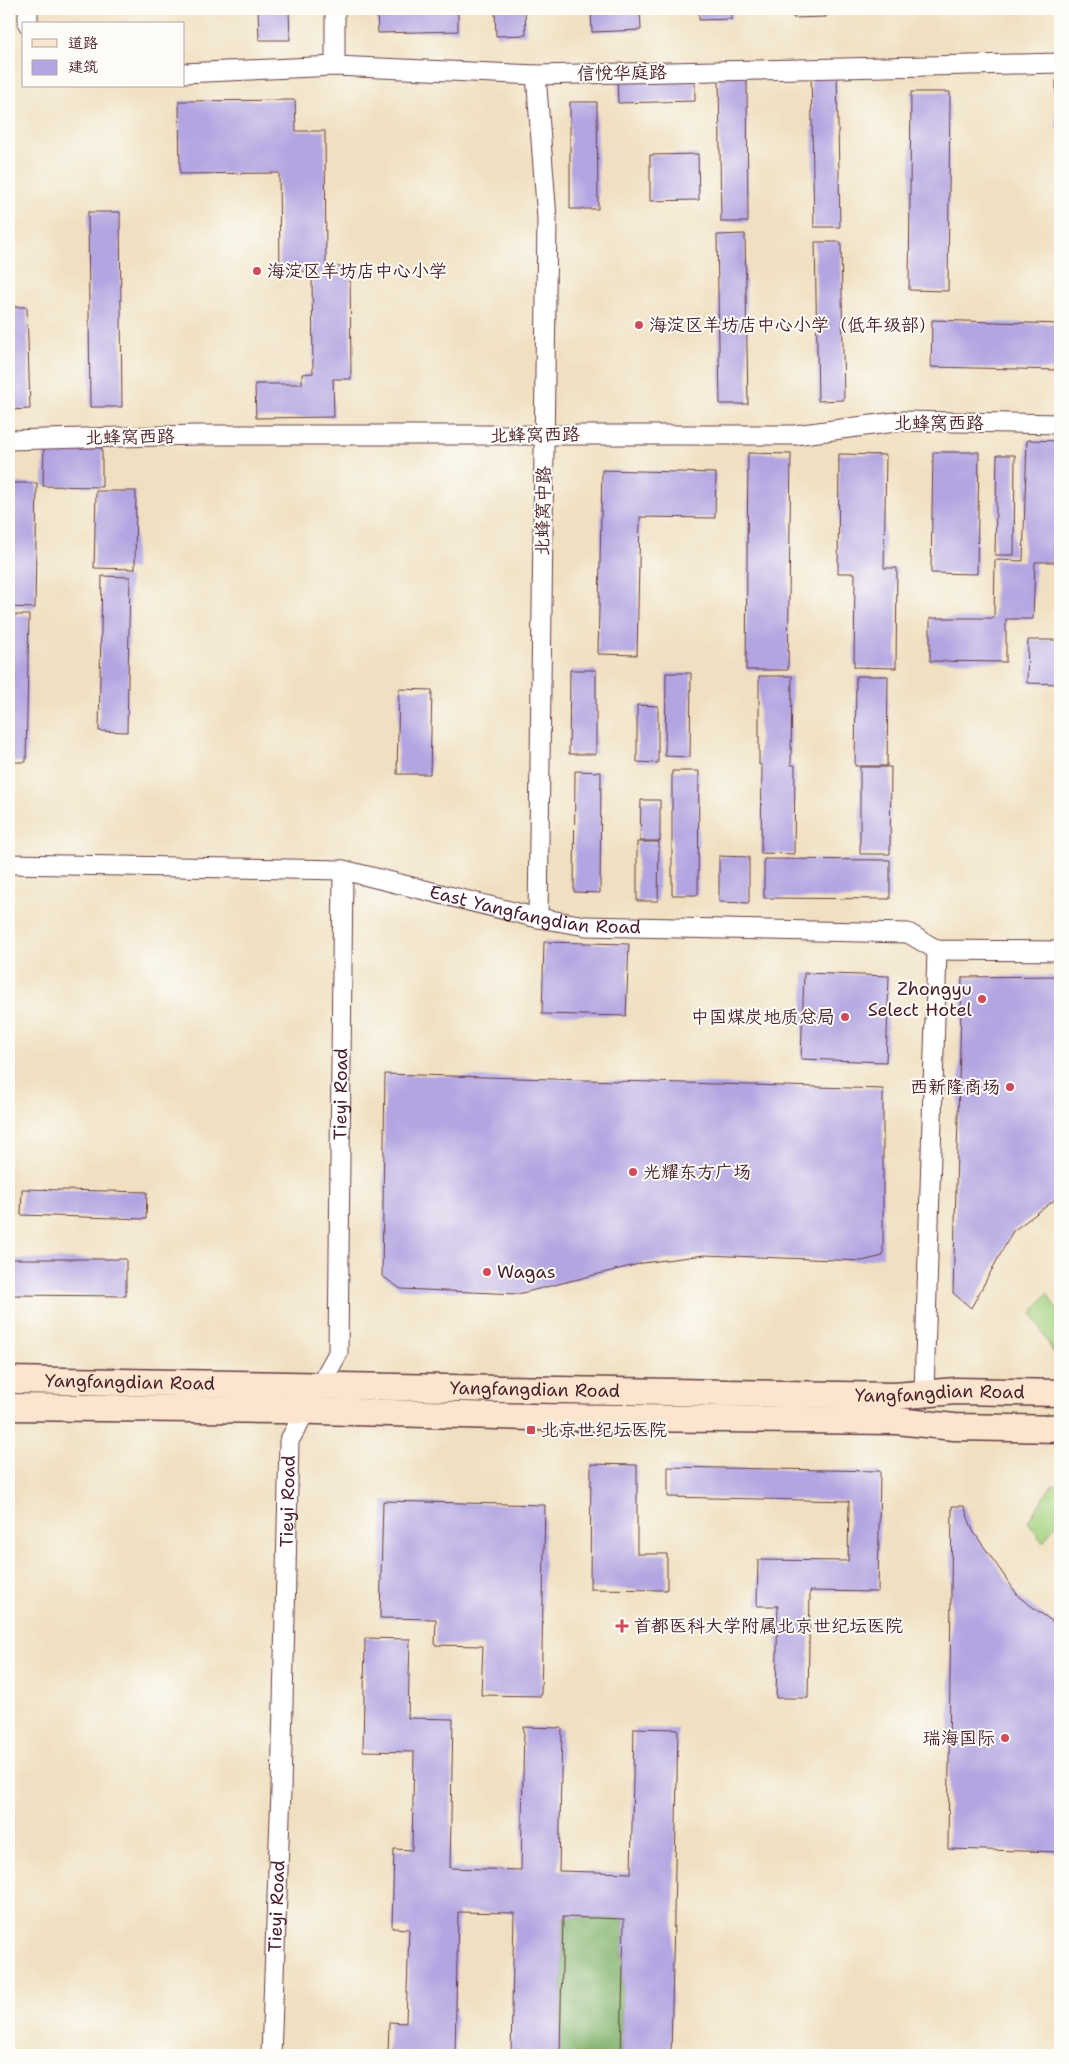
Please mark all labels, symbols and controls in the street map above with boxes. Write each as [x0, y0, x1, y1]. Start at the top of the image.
legend [22, 22, 185, 88]
text: 道路 [68, 33, 98, 53]
text: 建筑 [68, 57, 98, 77]
street label: 信悦华庭路 [577, 60, 667, 86]
place label: 海淀区羊坊店中心小学 [267, 259, 447, 283]
marker: 海淀区羊坊店中心小学 [251, 265, 263, 277]
place label: 海淀区羊坊店中心小学（低年级部） [649, 313, 937, 337]
marker: 海淀区羊坊店中心小学（低年级部） [633, 319, 645, 331]
street label: 北蜂窝西路 [894, 411, 984, 435]
street label: 北蜂窝西路 [490, 422, 580, 448]
street label: 北蜂窝西路 [85, 424, 175, 450]
street label: 北蜂窝中路 [530, 466, 556, 556]
street label: East Yangfangdian Road [427, 880, 641, 939]
place label: Zhongyu Select Hotel [868, 977, 973, 1022]
marker: Zhongyu Select Hotel [976, 993, 988, 1005]
place label: 中国煤炭地质总局 [691, 1005, 835, 1029]
marker: 中国煤炭地质总局 [839, 1011, 851, 1023]
street label: Tieyi Road [328, 1048, 353, 1140]
place label: 西新隆商场 [910, 1075, 1000, 1099]
marker: 西新隆商场 [1004, 1081, 1016, 1093]
place label: 光耀东方广场 [643, 1160, 751, 1184]
marker: 光耀东方广场 [627, 1166, 639, 1178]
place label: Wagas [497, 1260, 556, 1284]
marker: Wagas [481, 1266, 493, 1278]
street label: Yangfangdian Road [45, 1369, 215, 1396]
street label: Yangfangdian Road [450, 1376, 620, 1403]
street label: Yangfangdian Road [855, 1379, 1025, 1408]
place label: 北京世纪坛医院 [541, 1418, 667, 1442]
marker: 北京世纪坛医院 [525, 1424, 537, 1436]
street label: Tieyi Road [275, 1455, 301, 1548]
place label: 首都医科大学附属北京世纪坛医院 [633, 1614, 903, 1638]
marker: 首都医科大学附属北京世纪坛医院 [615, 1619, 629, 1633]
place label: 瑞海国际 [923, 1726, 995, 1750]
marker: 瑞海国际 [999, 1732, 1011, 1744]
street label: Tieyi Road [263, 1860, 290, 1953]

